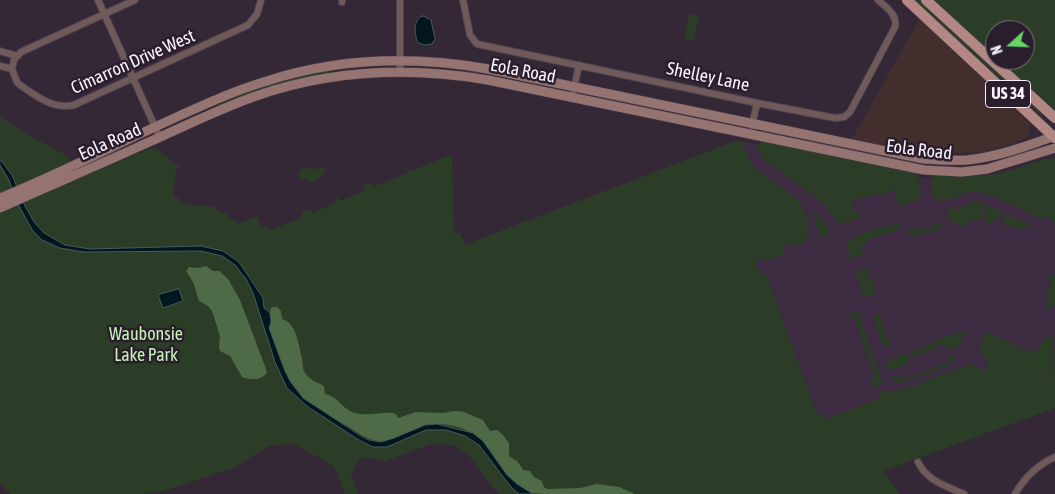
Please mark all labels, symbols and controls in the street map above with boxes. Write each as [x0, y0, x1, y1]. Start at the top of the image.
north arrow [985, 20, 1035, 70]
street label: Cimarron Drive West [68, 25, 198, 99]
text: N [988, 43, 1006, 56]
street label: Eola Road [488, 54, 558, 88]
street label: Shelley Lane [665, 58, 751, 96]
road number: US 34 [986, 80, 1030, 108]
street label: Eola Road [75, 119, 145, 165]
street label: Eola Road [885, 135, 953, 165]
park label: Waubonsie Lake Park [109, 323, 183, 366]

